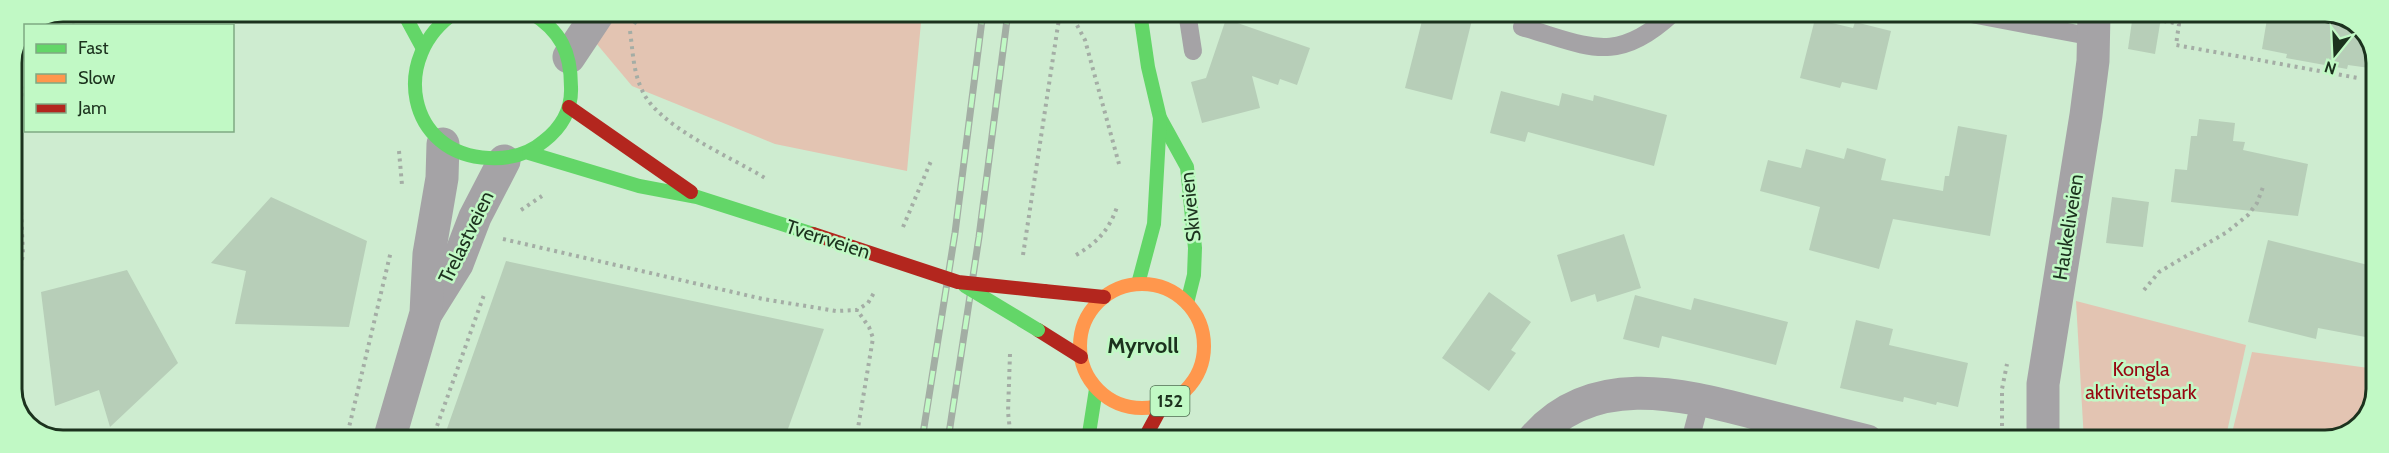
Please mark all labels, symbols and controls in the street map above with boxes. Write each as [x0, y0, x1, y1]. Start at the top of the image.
legend [24, 24, 234, 132]
north arrow [2305, 24, 2365, 84]
text: Fast [78, 37, 109, 59]
text: N [2322, 57, 2339, 79]
text: Slow [78, 67, 115, 89]
text: Jam [77, 97, 107, 119]
street label: Skiveien [1174, 171, 1206, 243]
street label: Haukeliveien [2048, 172, 2088, 282]
street label: Trelastveien [433, 187, 499, 287]
street label: Tverrveien [783, 214, 873, 264]
district label: Myrvoll [1107, 332, 1179, 359]
park label: Kongla aktivitetspark [2085, 357, 2197, 404]
road number: 152 [1150, 386, 1190, 416]

